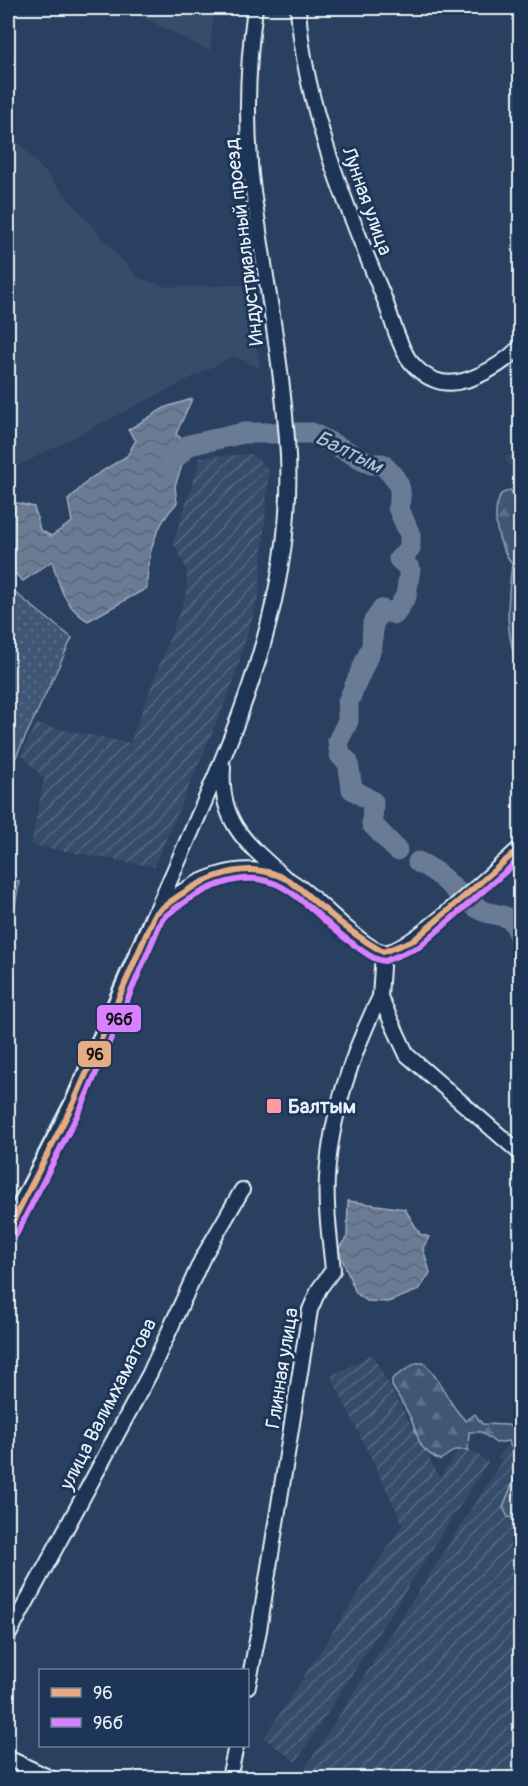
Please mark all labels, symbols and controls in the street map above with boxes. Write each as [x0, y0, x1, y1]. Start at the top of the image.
street label: Индустриальный проезд [219, 137, 269, 347]
street label: Лунная улица [336, 143, 398, 259]
water label: Балтым [311, 424, 389, 481]
line badge: 96б [96, 1004, 142, 1033]
text: 96б [106, 1010, 133, 1030]
line badge: 96 [77, 1040, 112, 1068]
text: 96 [86, 1045, 104, 1065]
place label: Балтым [288, 1094, 356, 1119]
marker: Балтым [265, 1097, 283, 1115]
street label: Глинная улица [260, 1306, 304, 1430]
street label: улица Валимхаматова [53, 1314, 162, 1495]
legend [39, 1669, 249, 1747]
text: 96 [93, 1682, 113, 1705]
text: 96б [93, 1712, 123, 1735]

